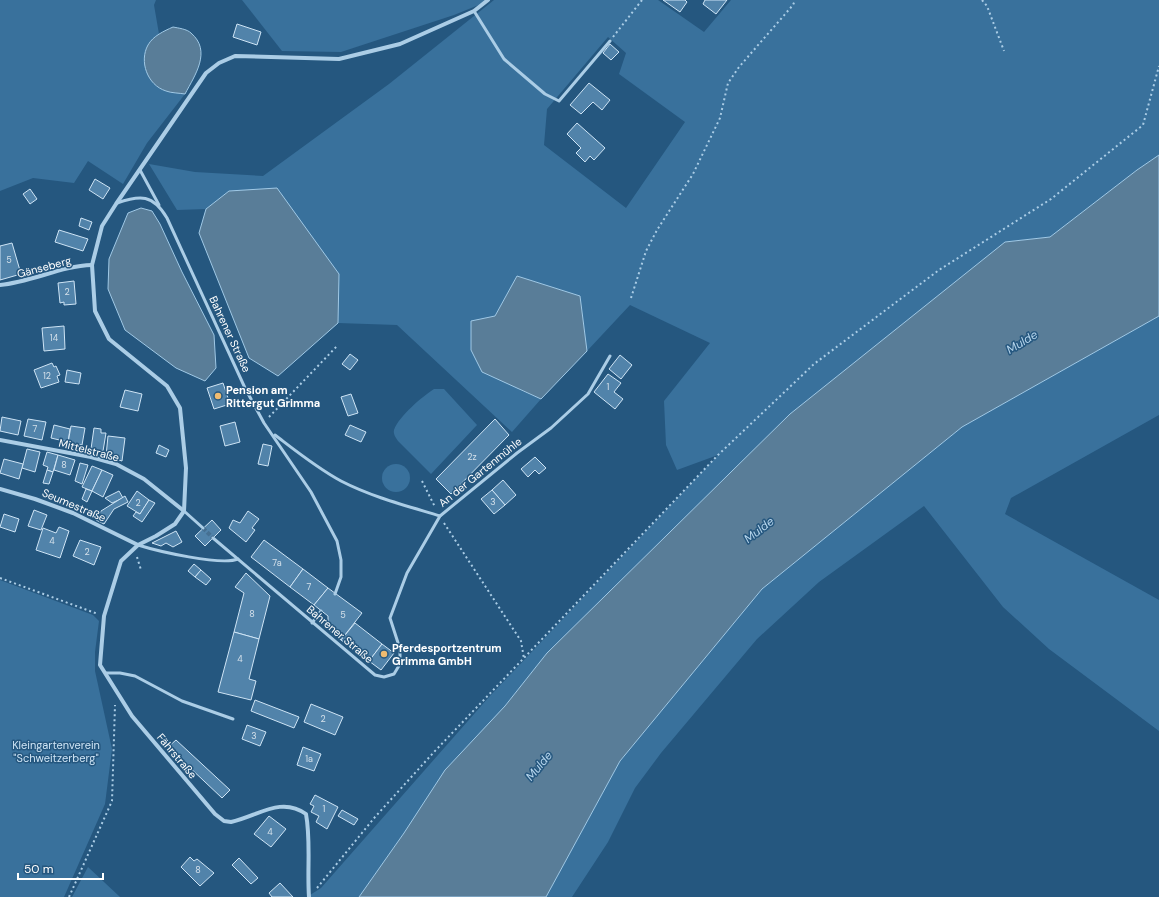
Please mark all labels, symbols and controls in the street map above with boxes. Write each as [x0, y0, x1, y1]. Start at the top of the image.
street label: Gänseberg [15, 253, 73, 281]
house number: 5 [6, 254, 12, 266]
house number: 2 [64, 286, 70, 298]
street label: Bahrener Straße [206, 294, 254, 374]
water label: Mulde [1003, 326, 1041, 358]
house number: 14 [50, 332, 59, 344]
house number: 12 [43, 370, 51, 382]
house number: 1 [607, 381, 610, 393]
place label: Pension am Rittergut Grimma [226, 383, 320, 410]
marker: Pension am Rittergut Grimma [213, 391, 223, 401]
house number: 7 [33, 423, 38, 435]
street label: An der Gartenmühle [436, 434, 524, 510]
street label: Mittelstraße [57, 436, 121, 464]
house number: 2z [467, 451, 477, 463]
house number: 8 [61, 459, 67, 471]
street label: Seumestraße [40, 485, 108, 525]
house number: 3 [490, 496, 496, 508]
house number: 2 [135, 497, 141, 509]
water label: Mulde [741, 513, 777, 547]
house number: 4 [49, 535, 55, 547]
house number: 2 [84, 546, 90, 558]
house number: 7a [272, 557, 282, 569]
house number: 7 [307, 581, 312, 593]
street label: Bahrener Straße [304, 602, 376, 666]
house number: 8 [249, 608, 255, 620]
house number: 5 [340, 609, 346, 621]
place label: Pferdesportzentrum Grimma GmbH [392, 641, 502, 668]
marker: Pferdesportzentrum Grimma GmbH [379, 649, 389, 659]
house number: 4 [237, 653, 243, 665]
house number: 2 [320, 713, 326, 725]
street label: Fährstraße [154, 730, 200, 782]
house number: 3 [251, 730, 257, 742]
park label: Kleingartenverein "Schweitzerberg" [12, 738, 100, 765]
water label: Mulde [522, 748, 556, 784]
house number: 1a [305, 753, 313, 765]
house number: 1 [323, 803, 326, 815]
house number: 4 [267, 826, 273, 838]
scale bar [18, 855, 103, 881]
text: 50 m [24, 861, 53, 877]
house number: 8 [195, 864, 201, 876]

